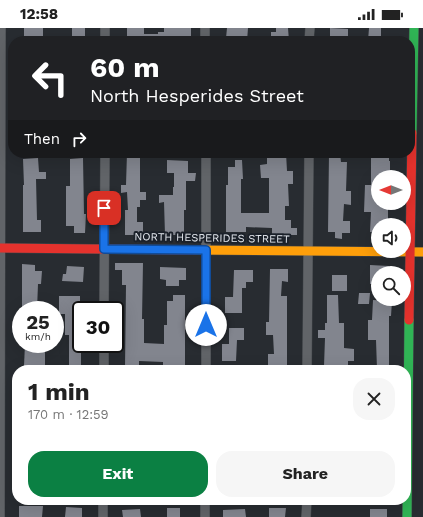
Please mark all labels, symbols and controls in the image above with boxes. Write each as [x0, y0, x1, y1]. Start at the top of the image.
text: 12:58 [20, 5, 58, 23]
text: 60 m [90, 51, 160, 84]
icon: left [24, 52, 76, 104]
text: North Hesperides Street [90, 85, 304, 106]
icon: right [68, 128, 90, 150]
text: Then [24, 130, 60, 148]
north arrow [371, 170, 411, 210]
map controls [371, 170, 411, 306]
pin [87, 191, 121, 225]
icon: arrive [93, 197, 115, 219]
button: sound [371, 218, 411, 258]
street label: NORTH HESPERIDES STREET [134, 230, 290, 246]
button: search [371, 266, 411, 306]
speed limit sign: 30 [72, 301, 124, 353]
position arrow [185, 304, 227, 346]
text: 25 [26, 310, 50, 334]
text: km/h [25, 331, 51, 342]
text: 1 min [28, 378, 90, 406]
button: close [353, 378, 395, 420]
text: 170 m · 12:59 [28, 407, 109, 422]
button: Exit [28, 451, 208, 497]
button: Share [216, 451, 395, 497]

